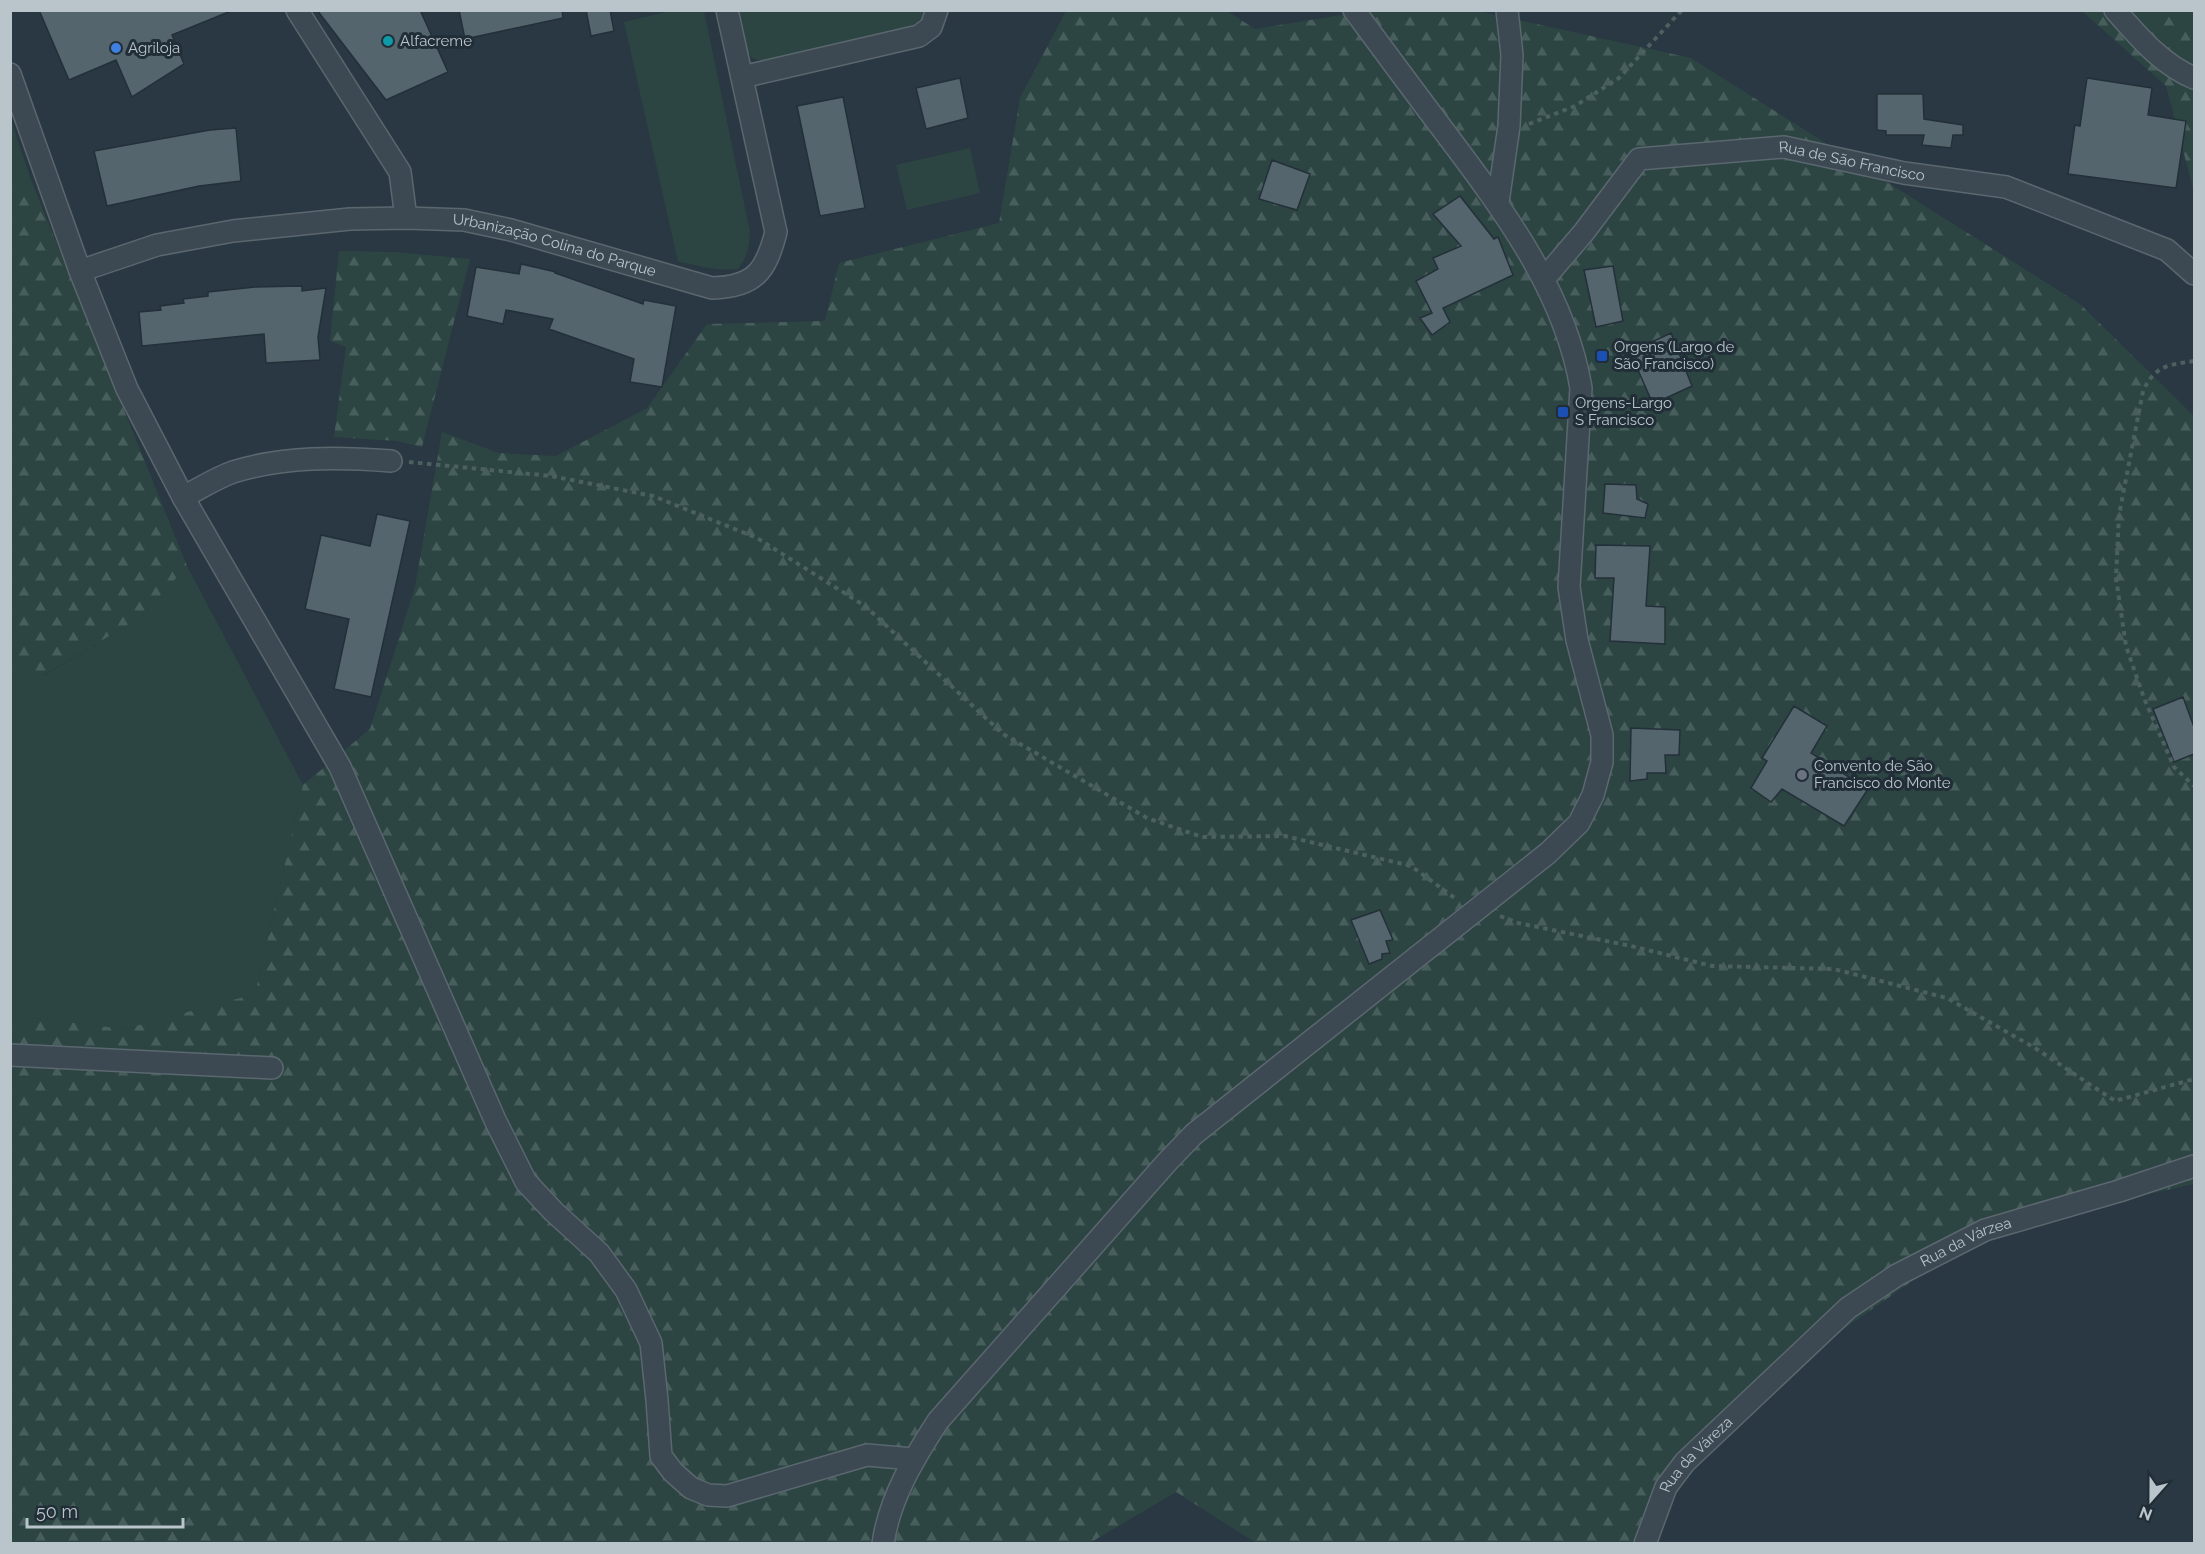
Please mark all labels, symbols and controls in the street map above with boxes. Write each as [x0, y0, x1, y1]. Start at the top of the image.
place label: Alfacreme [400, 32, 472, 50]
marker: Alfacreme [381, 34, 395, 48]
place label: Agriloja [128, 39, 180, 57]
marker: Agriloja [109, 41, 123, 55]
street label: Rua de São Francisco [1778, 138, 1926, 185]
street label: Urbanização Colina do Parque [453, 211, 658, 280]
place label: Orgens (Largo de São Francisco) [1614, 338, 1735, 373]
marker: Orgens (Largo de São Francisco) [1595, 349, 1609, 363]
place label: Orgens-Largo S Francisco [1575, 394, 1672, 429]
marker: Orgens-Largo S Francisco [1556, 405, 1570, 419]
place label: Convento de São Francisco do Monte [1814, 757, 1951, 792]
marker: Convento de São Francisco do Monte [1795, 768, 1809, 782]
street label: Rua da Várzea [1917, 1214, 2013, 1271]
street label: Rua da Váreza [1656, 1413, 1736, 1495]
north arrow [2121, 1470, 2181, 1530]
scale bar [27, 1491, 183, 1529]
text: 50 m [36, 1501, 78, 1522]
text: N [2137, 1502, 2155, 1525]

